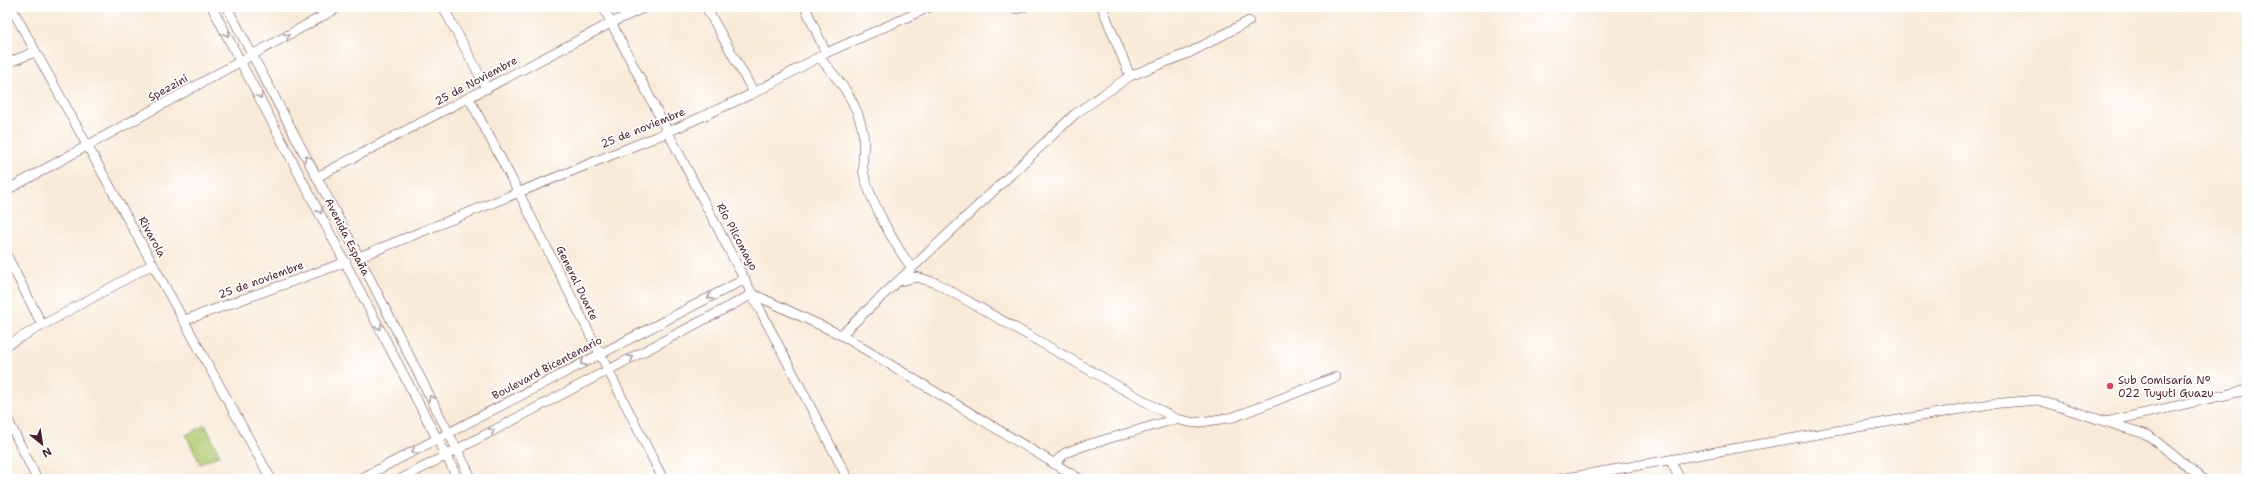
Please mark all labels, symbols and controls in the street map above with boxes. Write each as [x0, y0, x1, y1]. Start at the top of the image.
one-way arrow [223, 30, 230, 37]
one-way arrow [283, 33, 290, 41]
street label: 25 de Noviembre [432, 53, 520, 109]
street label: Spezzini [145, 71, 191, 105]
one-way arrow [255, 92, 263, 99]
street label: 25 de noviembre [599, 104, 687, 152]
one-way arrow [305, 155, 312, 162]
street label: Avenida España [321, 196, 373, 279]
street label: Río Pilcomayo [713, 201, 761, 274]
one-way arrow [315, 207, 323, 215]
street label: Rivarola [135, 214, 169, 260]
street label: General Duarte [552, 243, 602, 323]
street label: 25 de noviembre [216, 258, 306, 302]
one-way arrow [707, 292, 715, 299]
one-way arrow [375, 323, 382, 330]
street label: Boulevard Bicentenario [489, 332, 605, 403]
one-way arrow [627, 355, 635, 363]
one-way arrow [580, 358, 587, 366]
place label: Sub Comisaría N° 022 Tuyuti Guazu [2118, 373, 2214, 401]
marker: Sub Comisaría N° 022 Tuyuti Guazu [2105, 381, 2115, 391]
one-way arrow [428, 395, 436, 403]
north arrow [22, 424, 62, 464]
one-way arrow [487, 429, 495, 436]
text: N [39, 444, 54, 461]
one-way arrow [410, 446, 418, 454]

